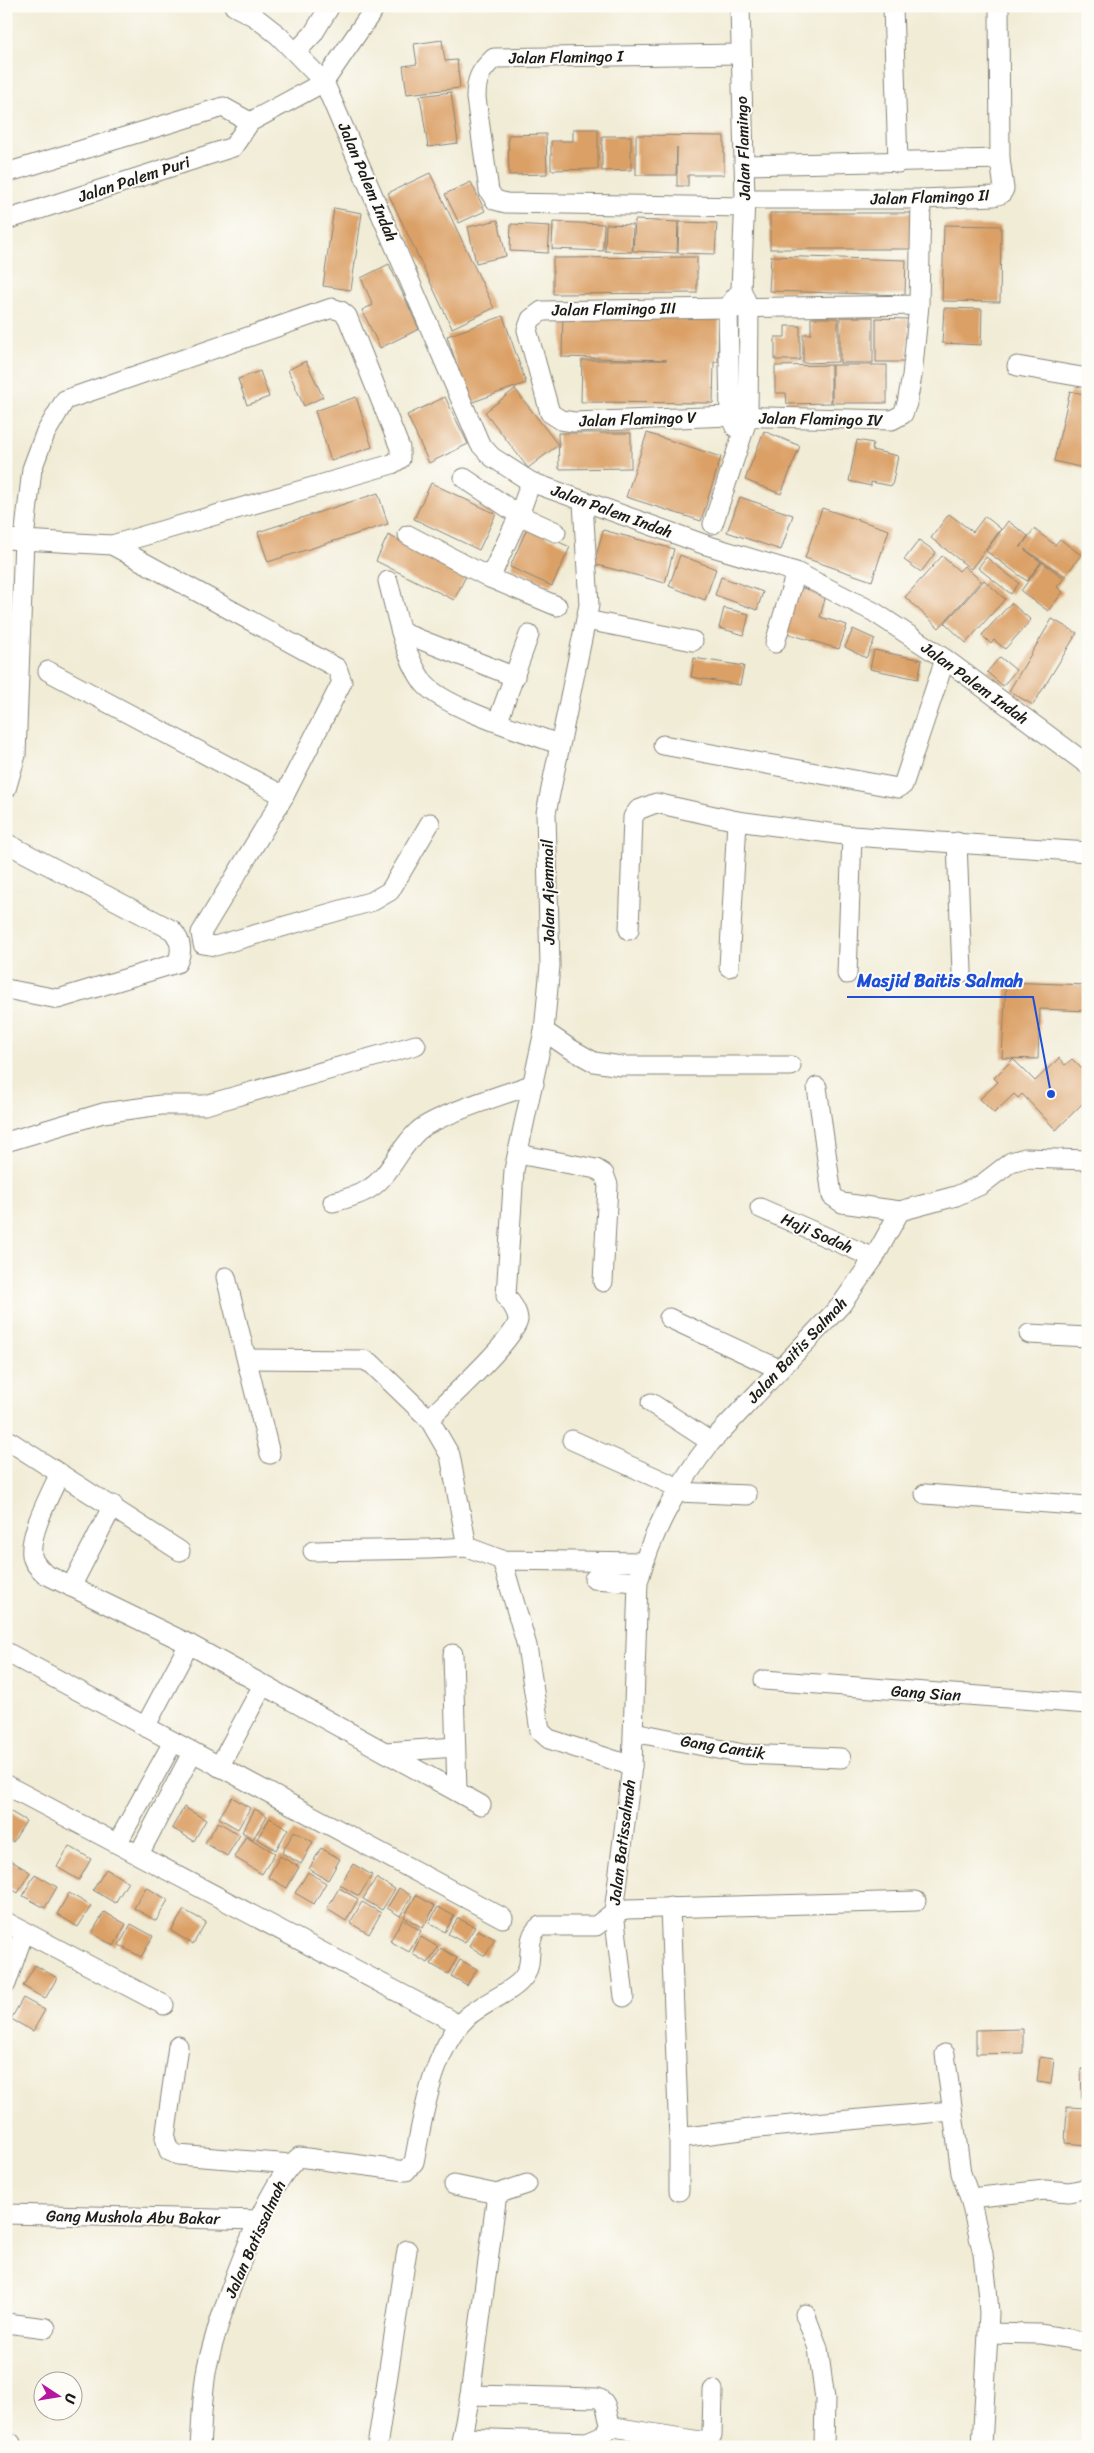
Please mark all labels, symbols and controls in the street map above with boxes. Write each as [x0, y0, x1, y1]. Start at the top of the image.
street label: Jalan Flamingo I [508, 41, 625, 73]
street label: Jalan Flamingo [727, 96, 759, 201]
street label: Jalan Palem Indah [329, 117, 406, 246]
street label: Jalan Palem Puri [73, 147, 194, 211]
street label: Jalan Flamingo II [869, 180, 990, 214]
street label: Jalan Flamingo III [551, 293, 676, 325]
street label: Jalan Flamingo V [578, 402, 698, 436]
street label: Jalan Flamingo IV [758, 403, 884, 435]
street label: Jalan Palem Indah [546, 475, 677, 546]
street label: Jalan Palem Indah [914, 633, 1035, 732]
street label: Jalan Ajemmail [533, 839, 563, 946]
callout: Masjid Baitis Salmah [847, 964, 1033, 997]
text: Masjid Baitis Salmah [856, 965, 1024, 997]
street label: Haji Sodah [776, 1204, 858, 1262]
street label: Jalan Baitis Salmah [739, 1290, 854, 1411]
street label: Gang Sian [890, 1676, 962, 1710]
street label: Gang Cantik [679, 1726, 768, 1768]
street label: Jalan Batissalmah [600, 1778, 644, 1907]
street label: Jalan Batissalmah [216, 2176, 294, 2303]
street label: Gang Mushola Abu Bakar [46, 2201, 222, 2233]
north arrow [32, 2370, 82, 2420]
text: U [57, 2391, 83, 2406]

